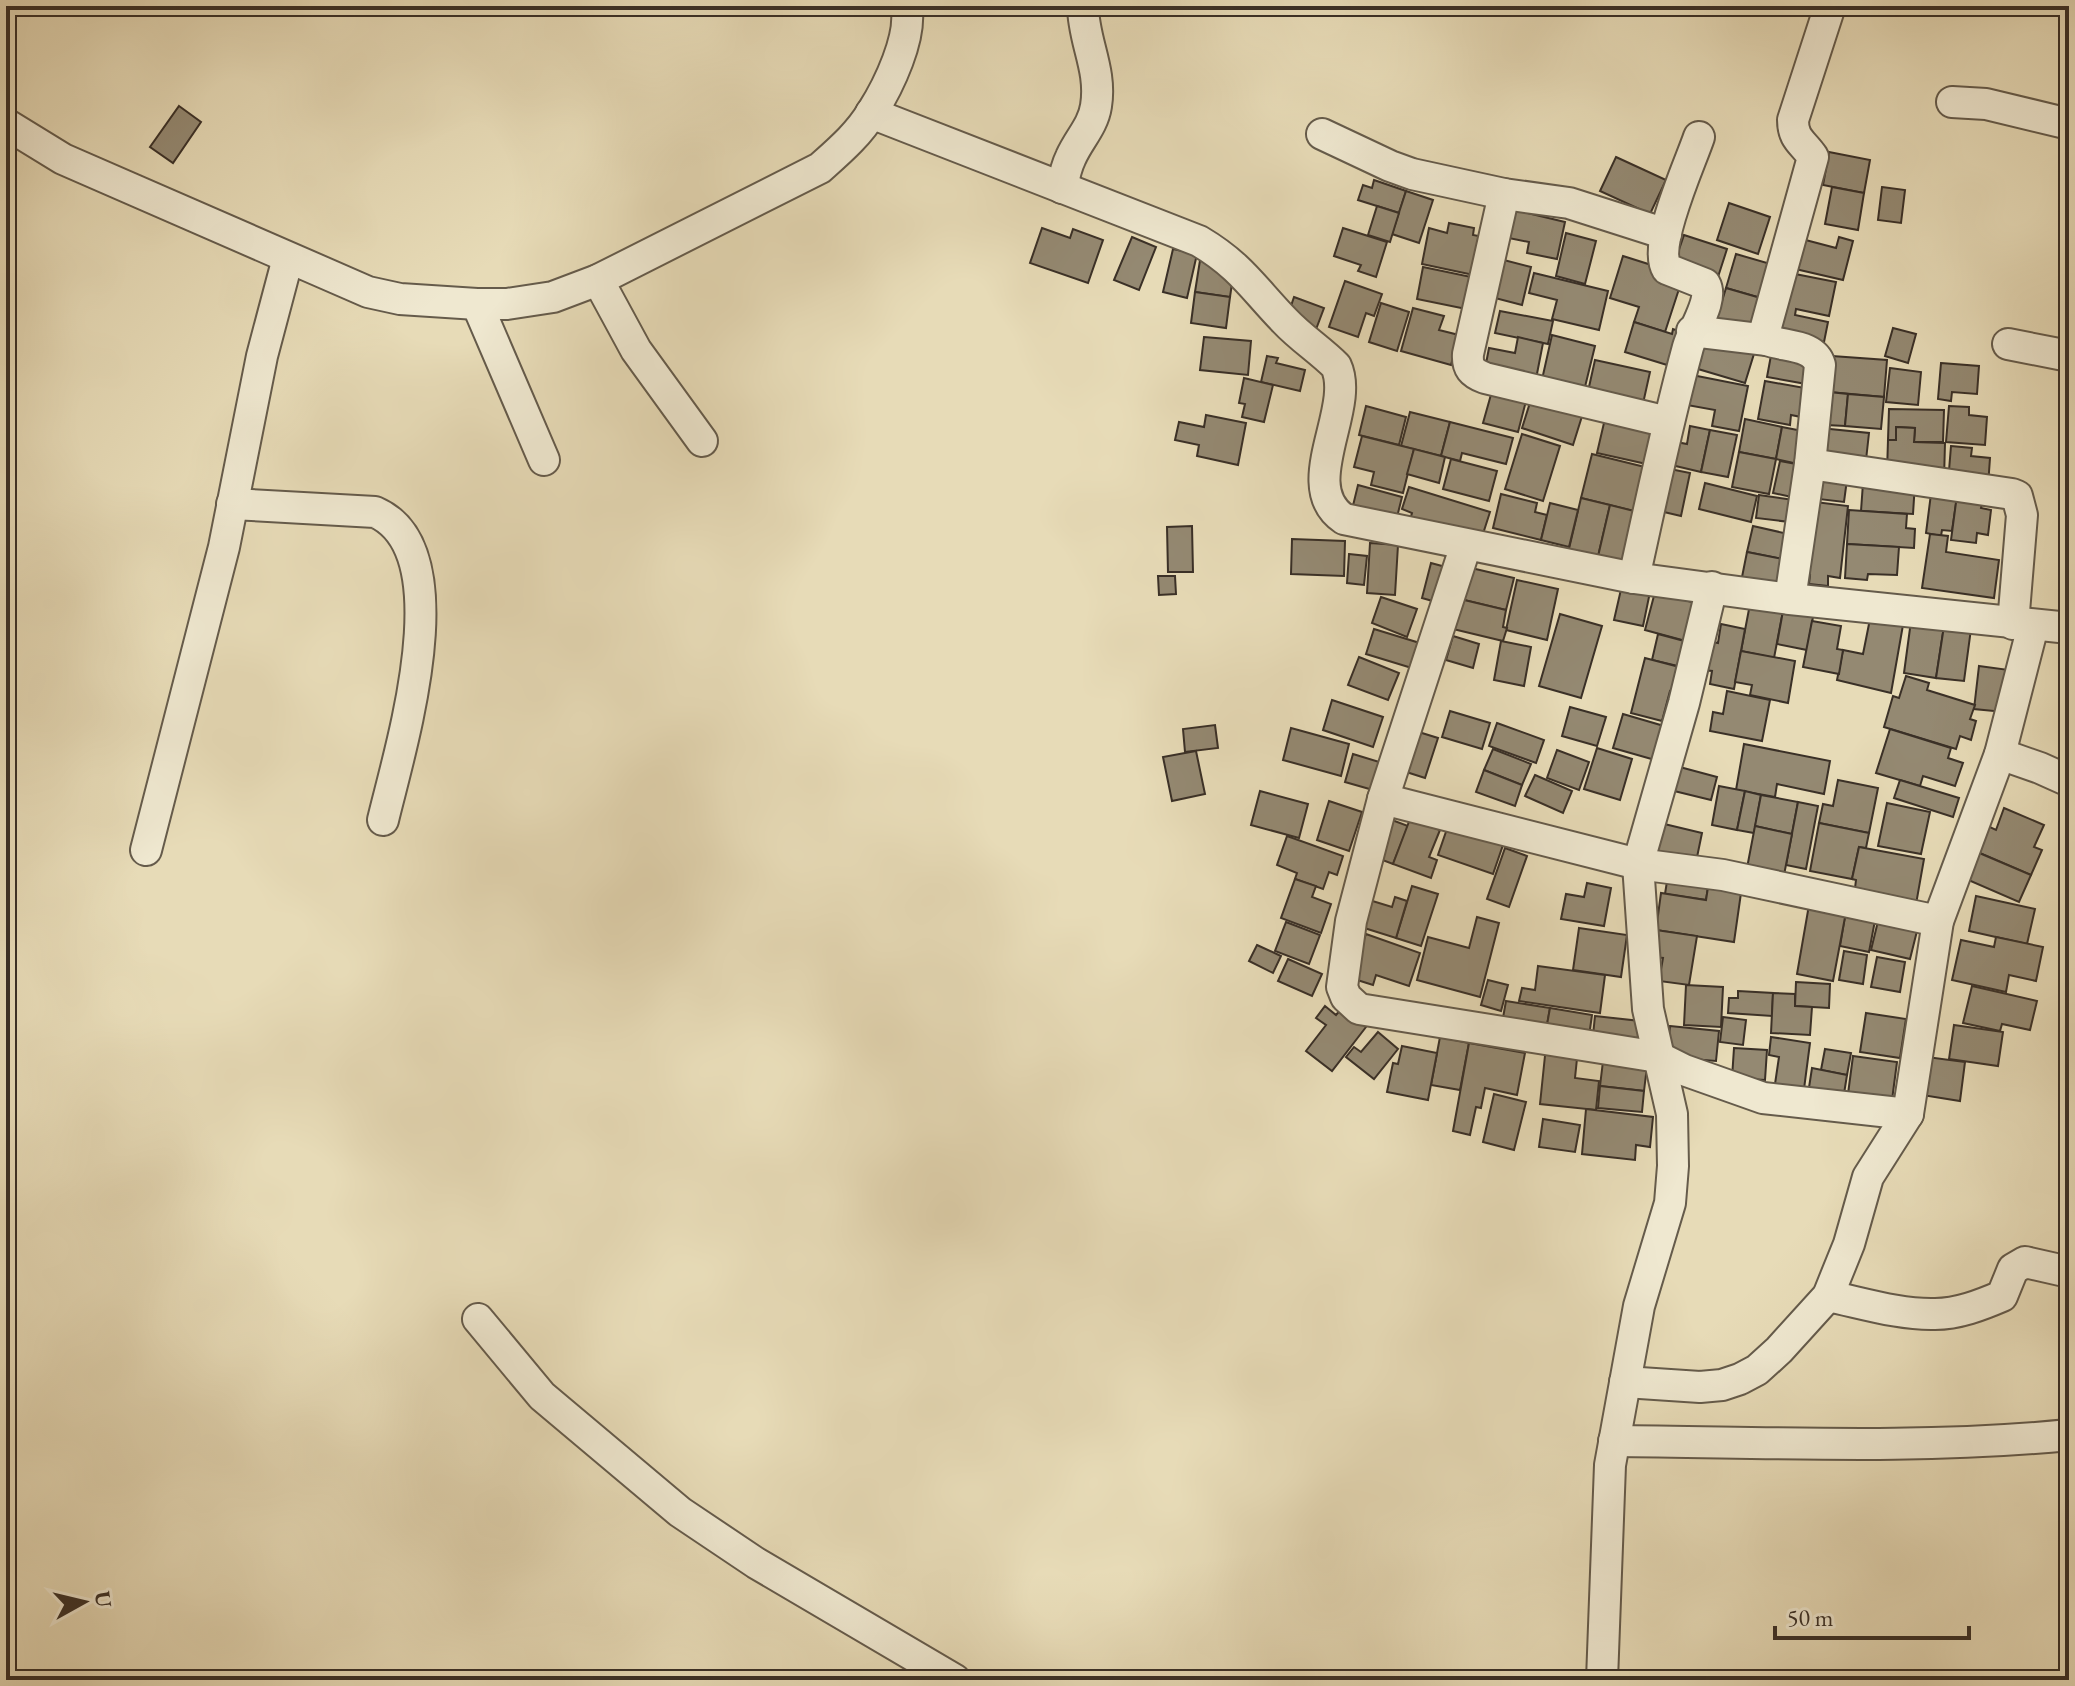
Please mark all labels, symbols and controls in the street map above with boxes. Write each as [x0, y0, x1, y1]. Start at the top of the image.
north arrow [44, 1562, 124, 1642]
text: U [88, 1589, 119, 1610]
scale bar [1775, 1590, 1969, 1640]
text: 50 m [1787, 1602, 1834, 1633]

